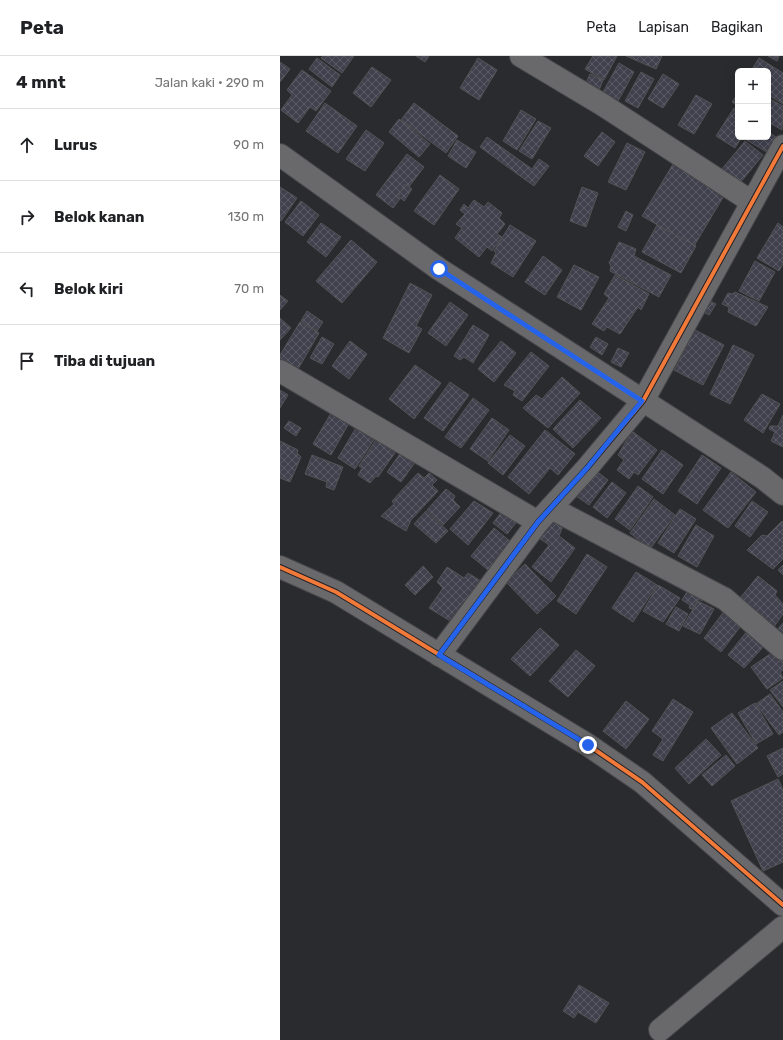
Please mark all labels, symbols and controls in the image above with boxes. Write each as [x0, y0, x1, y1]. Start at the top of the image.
text: Peta [20, 16, 64, 39]
text: Peta [586, 19, 616, 36]
text: Lapisan [638, 19, 689, 36]
text: Bagikan [711, 19, 763, 36]
map controls [735, 68, 771, 140]
button: + [735, 68, 771, 104]
text: 4 mnt [16, 72, 66, 92]
text: Jalan kaki · 290 m [155, 75, 264, 90]
button: − [735, 104, 771, 140]
icon: ahead [16, 134, 38, 156]
text: Lurus [54, 136, 97, 154]
text: 90 m [233, 137, 264, 152]
icon: right [16, 206, 38, 228]
text: Belok kanan [54, 208, 144, 226]
text: 130 m [228, 209, 264, 224]
route start [430, 260, 448, 278]
icon: left [16, 278, 38, 300]
text: Belok kiri [54, 280, 123, 298]
text: 70 m [234, 281, 264, 296]
icon: arrive [16, 350, 38, 372]
text: Tiba di tujuan [54, 352, 155, 370]
route end [579, 736, 597, 754]

